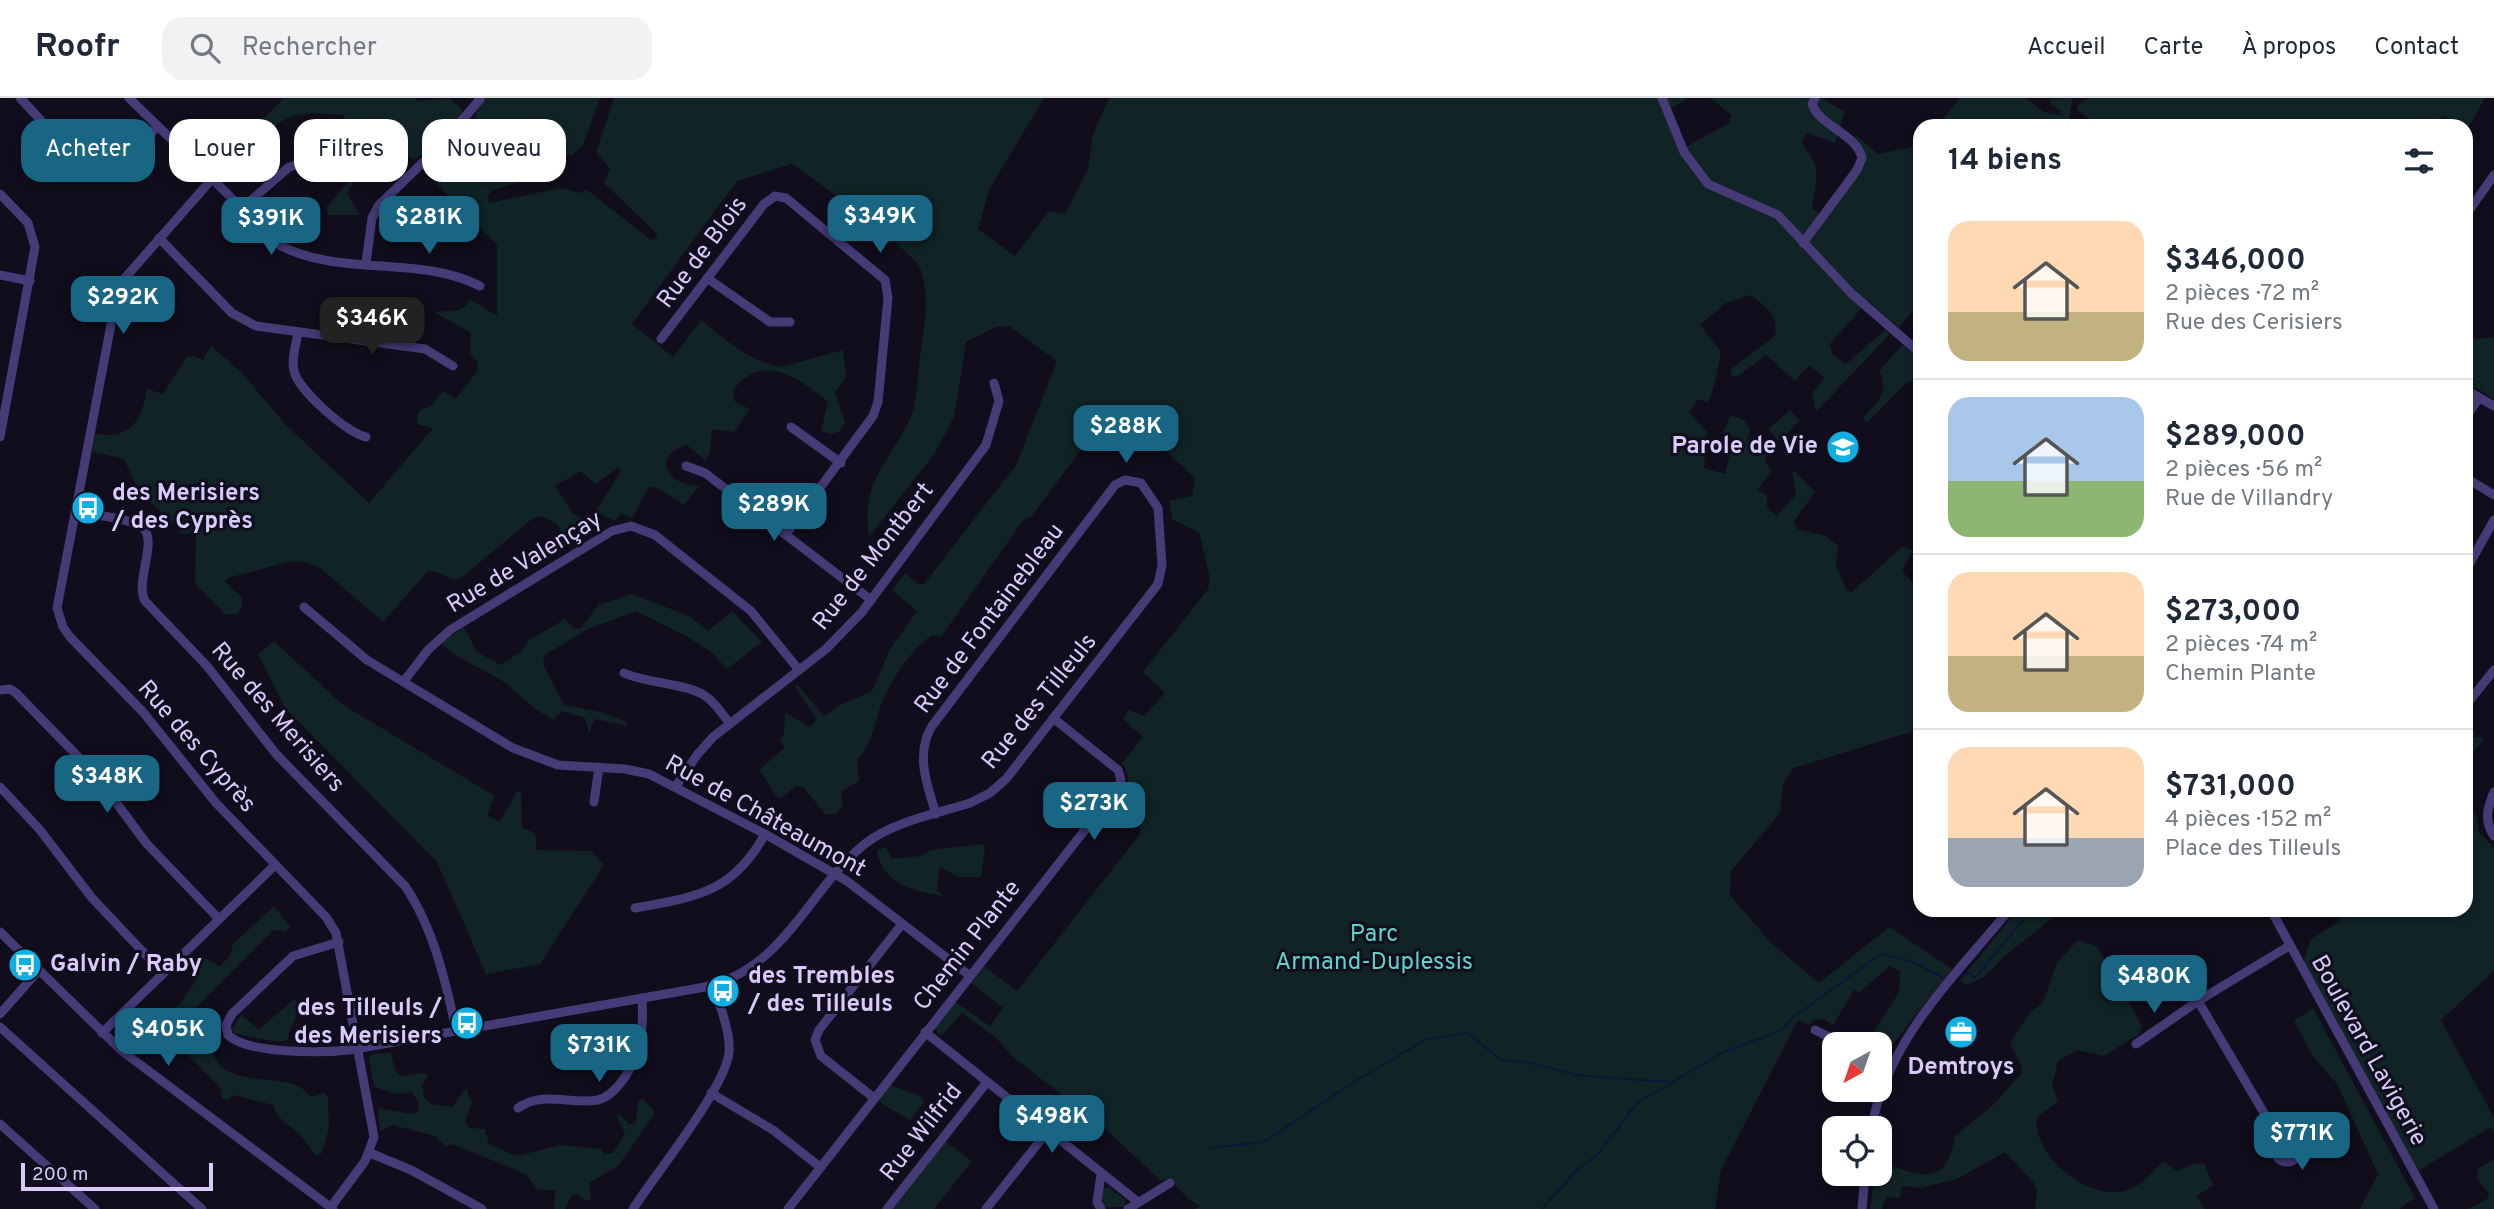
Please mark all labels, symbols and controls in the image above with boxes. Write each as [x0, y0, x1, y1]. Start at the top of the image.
search box [162, 17, 652, 80]
text: Roofr [35, 27, 120, 69]
icon: search [186, 29, 224, 67]
text: Rechercher [242, 32, 377, 65]
text: Accueil [2027, 33, 2106, 63]
text: Carte [2144, 33, 2203, 63]
text: À propos [2241, 33, 2336, 63]
text: Contact [2374, 33, 2459, 63]
chip: Acheter [21, 119, 155, 182]
chip: Louer [169, 119, 280, 182]
chip: Filtres [294, 119, 408, 182]
chip: Nouveau [422, 119, 566, 182]
icon: filters [2400, 142, 2438, 180]
text: 14 biens [1948, 143, 2062, 180]
street label: Rue de Blois [651, 191, 755, 315]
pin: $349K [831, 195, 929, 255]
pin: $281K [380, 197, 478, 256]
pin: $391K [222, 198, 320, 257]
text: $349K [844, 203, 916, 232]
text: $281K [395, 204, 463, 233]
text: $391K [237, 205, 305, 234]
text: $346,000 [2165, 243, 2306, 280]
icon: home [2004, 249, 2088, 333]
pin: $292K [74, 276, 172, 336]
text: 2 pièces · 72 m² [2165, 280, 2319, 309]
text: $292K [87, 284, 159, 313]
pin: $346K [323, 298, 421, 357]
text: $346K [336, 305, 408, 334]
text: Rue des Cerisiers [2165, 309, 2343, 338]
pin: $288K [1077, 406, 1175, 465]
text: $288K [1089, 413, 1163, 442]
text: $289,000 [2165, 419, 2306, 456]
icon: home [2004, 425, 2088, 509]
school or university icon: Parole de Vie [1824, 428, 1862, 466]
place label: Parole de Vie [1672, 432, 1818, 462]
text: 2 pièces · 56 m² [2165, 456, 2322, 485]
street label: Rue de Montbert [807, 477, 941, 637]
place label: des Merisiers / des Cyprès [111, 479, 260, 537]
pin: $289K [725, 484, 823, 543]
text: Rue de Villandry [2165, 485, 2333, 514]
bus stop icon: des Merisiers / des Cyprès [69, 489, 107, 527]
text: $289K [738, 491, 810, 520]
street label: Rue de Valençay [442, 505, 608, 621]
street label: Rue de Fontainebleau [909, 518, 1071, 720]
text: $273,000 [2165, 594, 2301, 631]
icon: home [2004, 600, 2088, 684]
street label: Rue des Tilleuls [976, 628, 1104, 776]
text: 2 pièces · 74 m² [2165, 631, 2317, 660]
street label: Rue des Merisiers [204, 637, 350, 799]
text: Chemin Plante [2165, 660, 2316, 689]
street label: Rue des Cyprès [130, 675, 262, 819]
street label: Rue de Châteaumont [659, 749, 871, 885]
pin: $348K [58, 756, 156, 815]
text: $348K [70, 763, 144, 792]
text: $731,000 [2165, 769, 2296, 806]
icon: home [2004, 775, 2088, 859]
pin: $273K [1045, 782, 1143, 842]
text: $273K [1059, 790, 1129, 819]
text: 4 pièces · 152 m² [2165, 806, 2331, 835]
text: Place des Tilleuls [2165, 835, 2341, 864]
street label: Chemin Plante [908, 875, 1028, 1017]
park label: Parc Armand-Duplessis [1275, 920, 1473, 978]
bus stop icon: Galvin / Raby [6, 946, 44, 984]
place label: Galvin / Raby [50, 950, 202, 980]
street label: Boulevard Lavigerie [2303, 950, 2433, 1152]
pin: $480K [2105, 956, 2203, 1015]
place label: des Trembles / des Tilleuls [747, 962, 895, 1020]
text: $480K [2117, 963, 2191, 992]
bus stop icon: des Trembles / des Tilleuls [704, 972, 742, 1010]
place label: des Tilleuls / des Merisiers [294, 994, 442, 1052]
bus stop icon: des Tilleuls / des Merisiers [448, 1004, 486, 1042]
pin: $405K [119, 1009, 217, 1068]
office icon: Demtroys [1942, 1013, 1980, 1051]
text: $405K [131, 1016, 205, 1045]
pin: $731K [550, 1024, 648, 1084]
text: $731K [566, 1032, 632, 1061]
north arrow [1822, 1032, 1892, 1102]
map controls [1822, 1032, 1892, 1186]
place label: Demtroys [1908, 1053, 2014, 1083]
street label: Rue Wilfrid [874, 1078, 970, 1188]
pin: $498K [1003, 1096, 1101, 1155]
text: $498K [1015, 1103, 1089, 1132]
pin: $771K [2253, 1112, 2351, 1172]
button: locate [1822, 1116, 1892, 1186]
text: $771K [2270, 1120, 2334, 1149]
scale bar [21, 1160, 214, 1192]
text: 200 m [32, 1163, 88, 1187]

